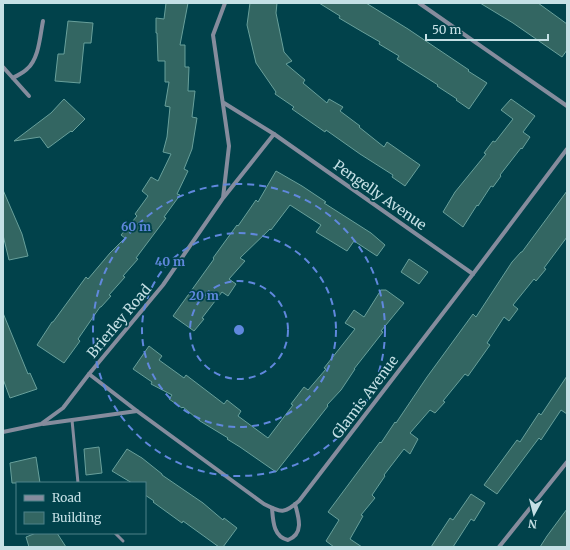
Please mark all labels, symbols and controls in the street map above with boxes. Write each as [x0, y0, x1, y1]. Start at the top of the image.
scale bar [426, 16, 548, 42]
text: 50 m [432, 22, 461, 37]
street label: Pengelly Avenue [330, 156, 430, 234]
text: 60 m [121, 219, 151, 234]
text: 40 m [155, 254, 185, 269]
street label: Brierley Road [83, 280, 155, 361]
text: 20 m [189, 288, 219, 303]
centre of rings [232, 323, 246, 337]
street label: Glamis Avenue [328, 352, 402, 442]
legend [16, 482, 146, 534]
text: Road [52, 490, 81, 505]
north arrow [514, 494, 554, 534]
text: Building [52, 510, 102, 525]
text: N [527, 516, 538, 531]

